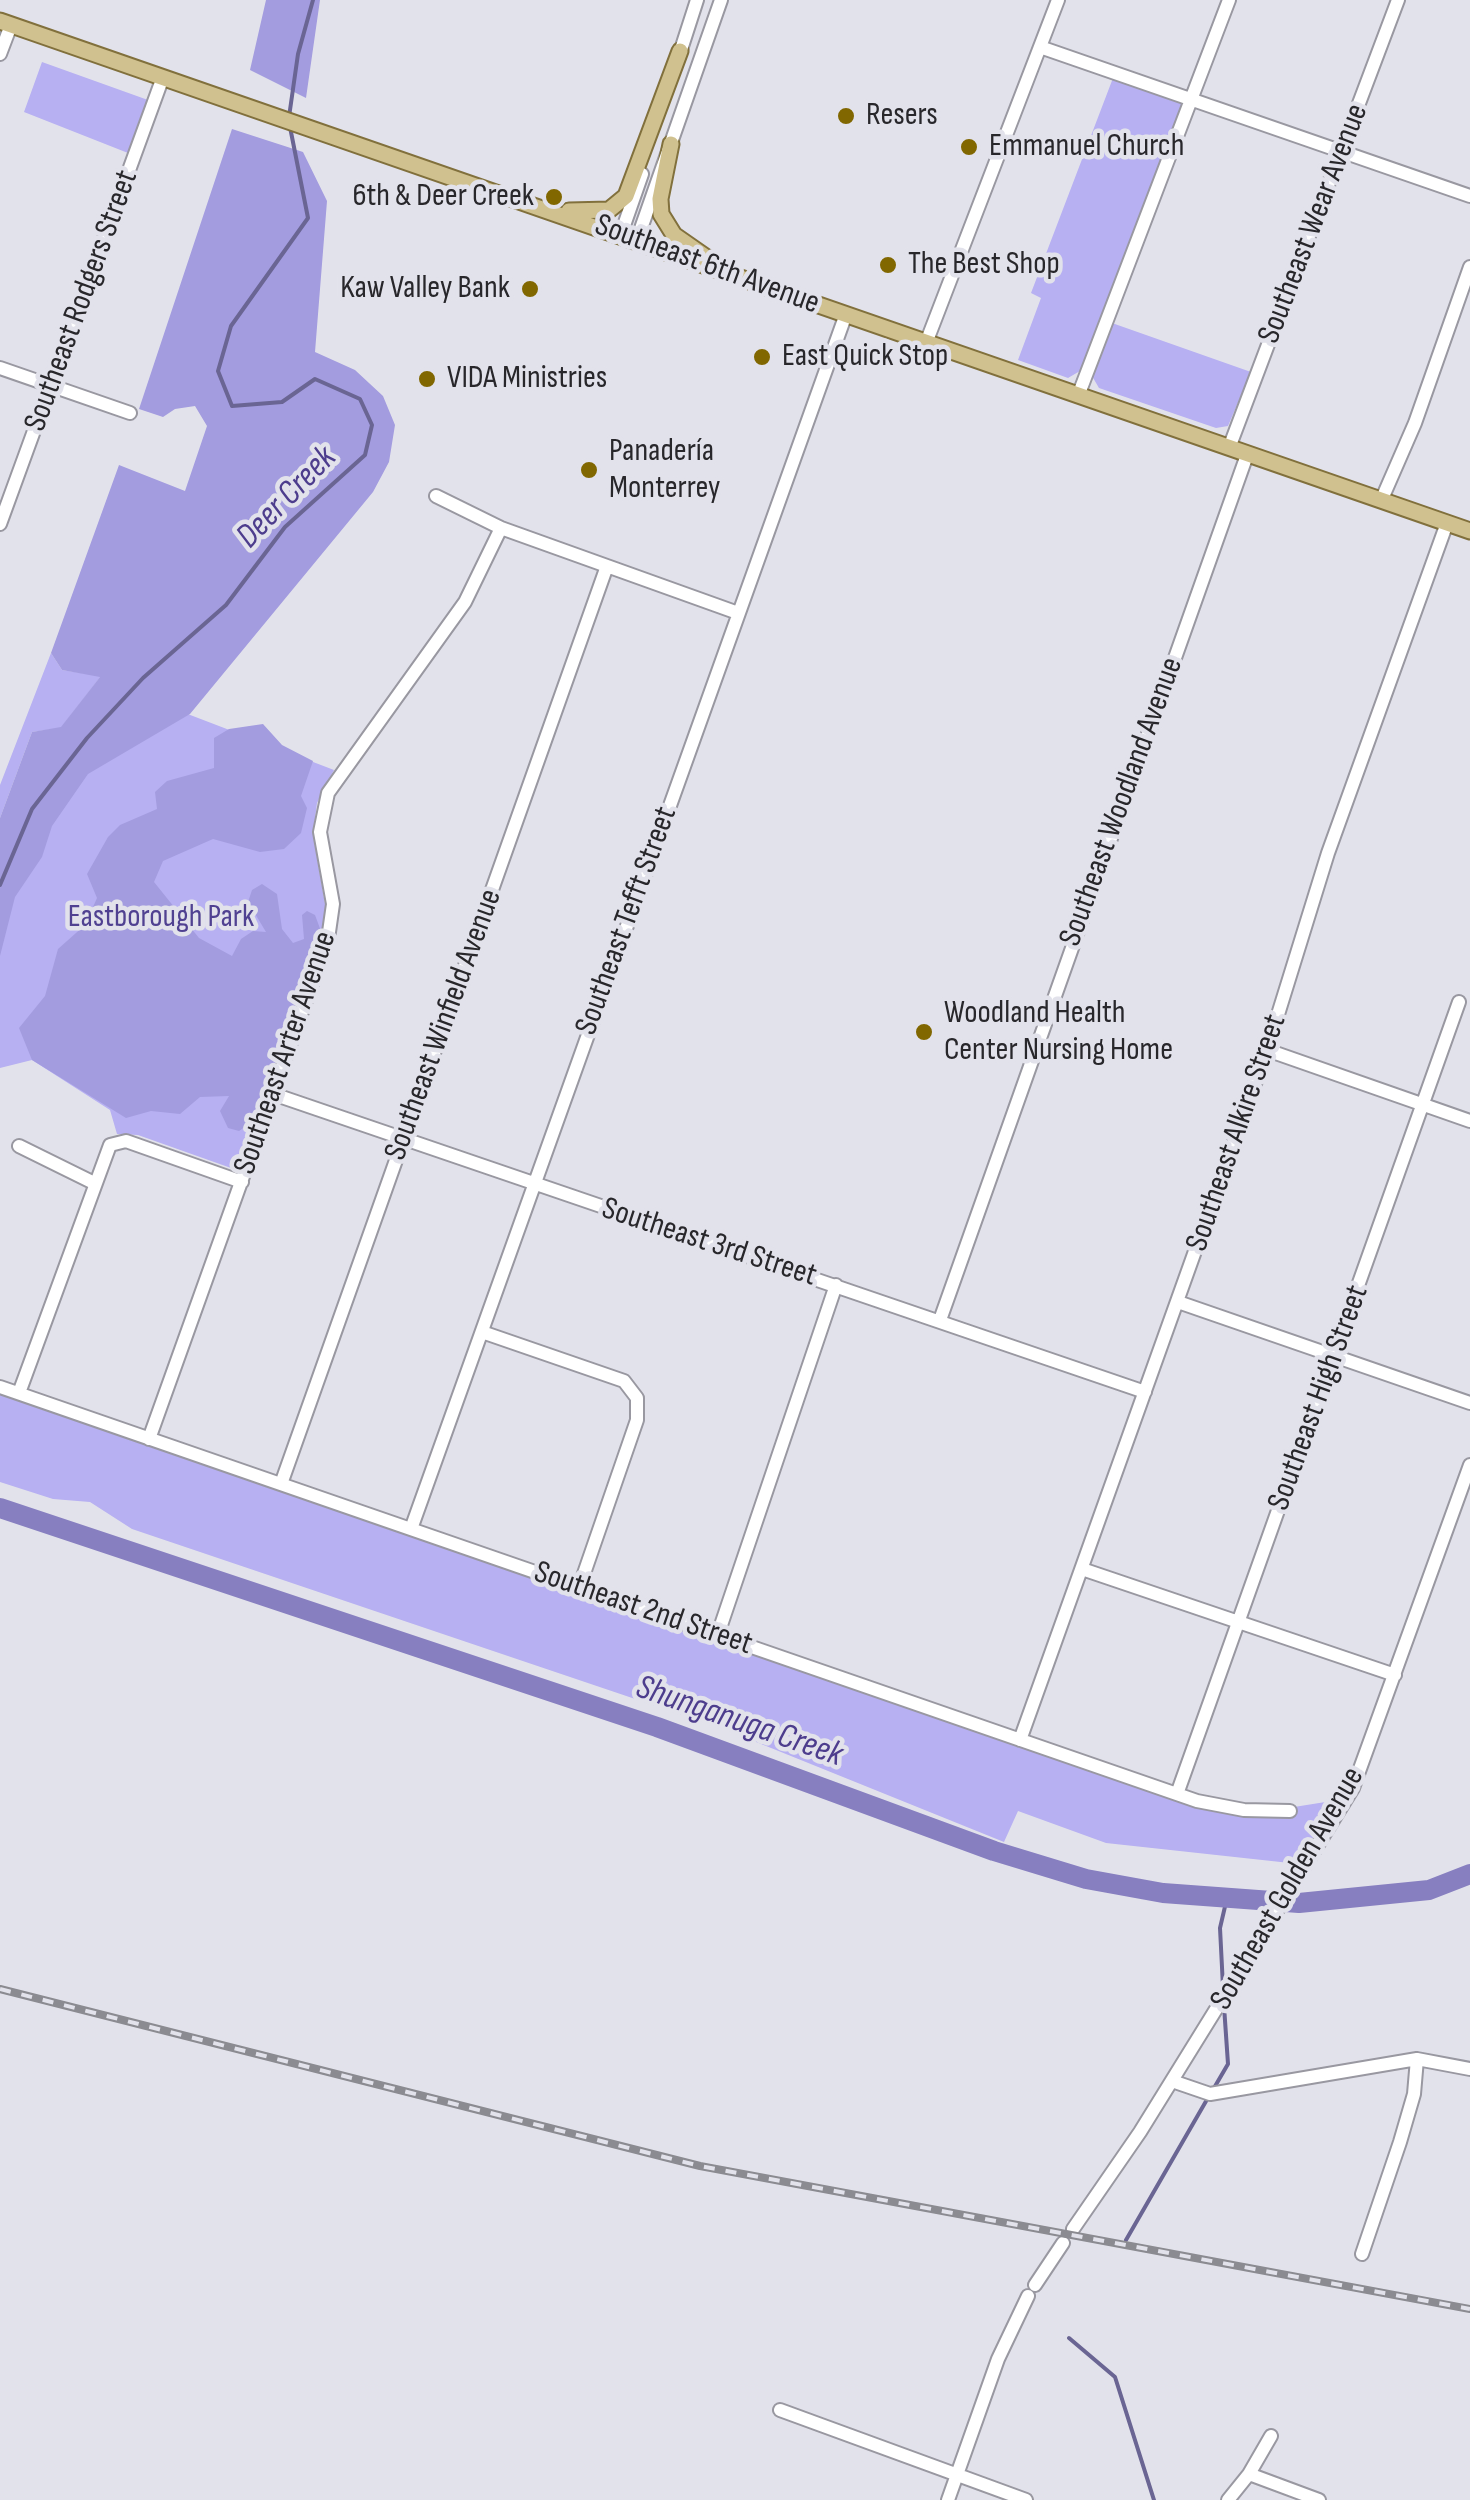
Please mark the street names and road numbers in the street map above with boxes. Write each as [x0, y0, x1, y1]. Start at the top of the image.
street label: Southeast Wear Avenue [1251, 99, 1377, 349]
street label: Southeast Rodgers Street [17, 165, 147, 437]
street label: Southeast 6th Avenue [589, 207, 825, 323]
street label: Southeast Woodland Avenue [1052, 653, 1192, 951]
street label: Southeast Tefft Street [568, 802, 686, 1040]
street label: Southeast Winfield Avenue [377, 884, 511, 1166]
street label: Southeast Arter Avenue [226, 927, 346, 1179]
street label: Southeast Alkire Street [1179, 1010, 1295, 1256]
street label: Southeast 3rd Street [597, 1190, 821, 1296]
street label: Southeast High Street [1260, 1280, 1378, 1516]
street label: Southeast 2nd Street [529, 1554, 757, 1664]
street label: Southeast Golden Avenue [1203, 1761, 1373, 2017]

